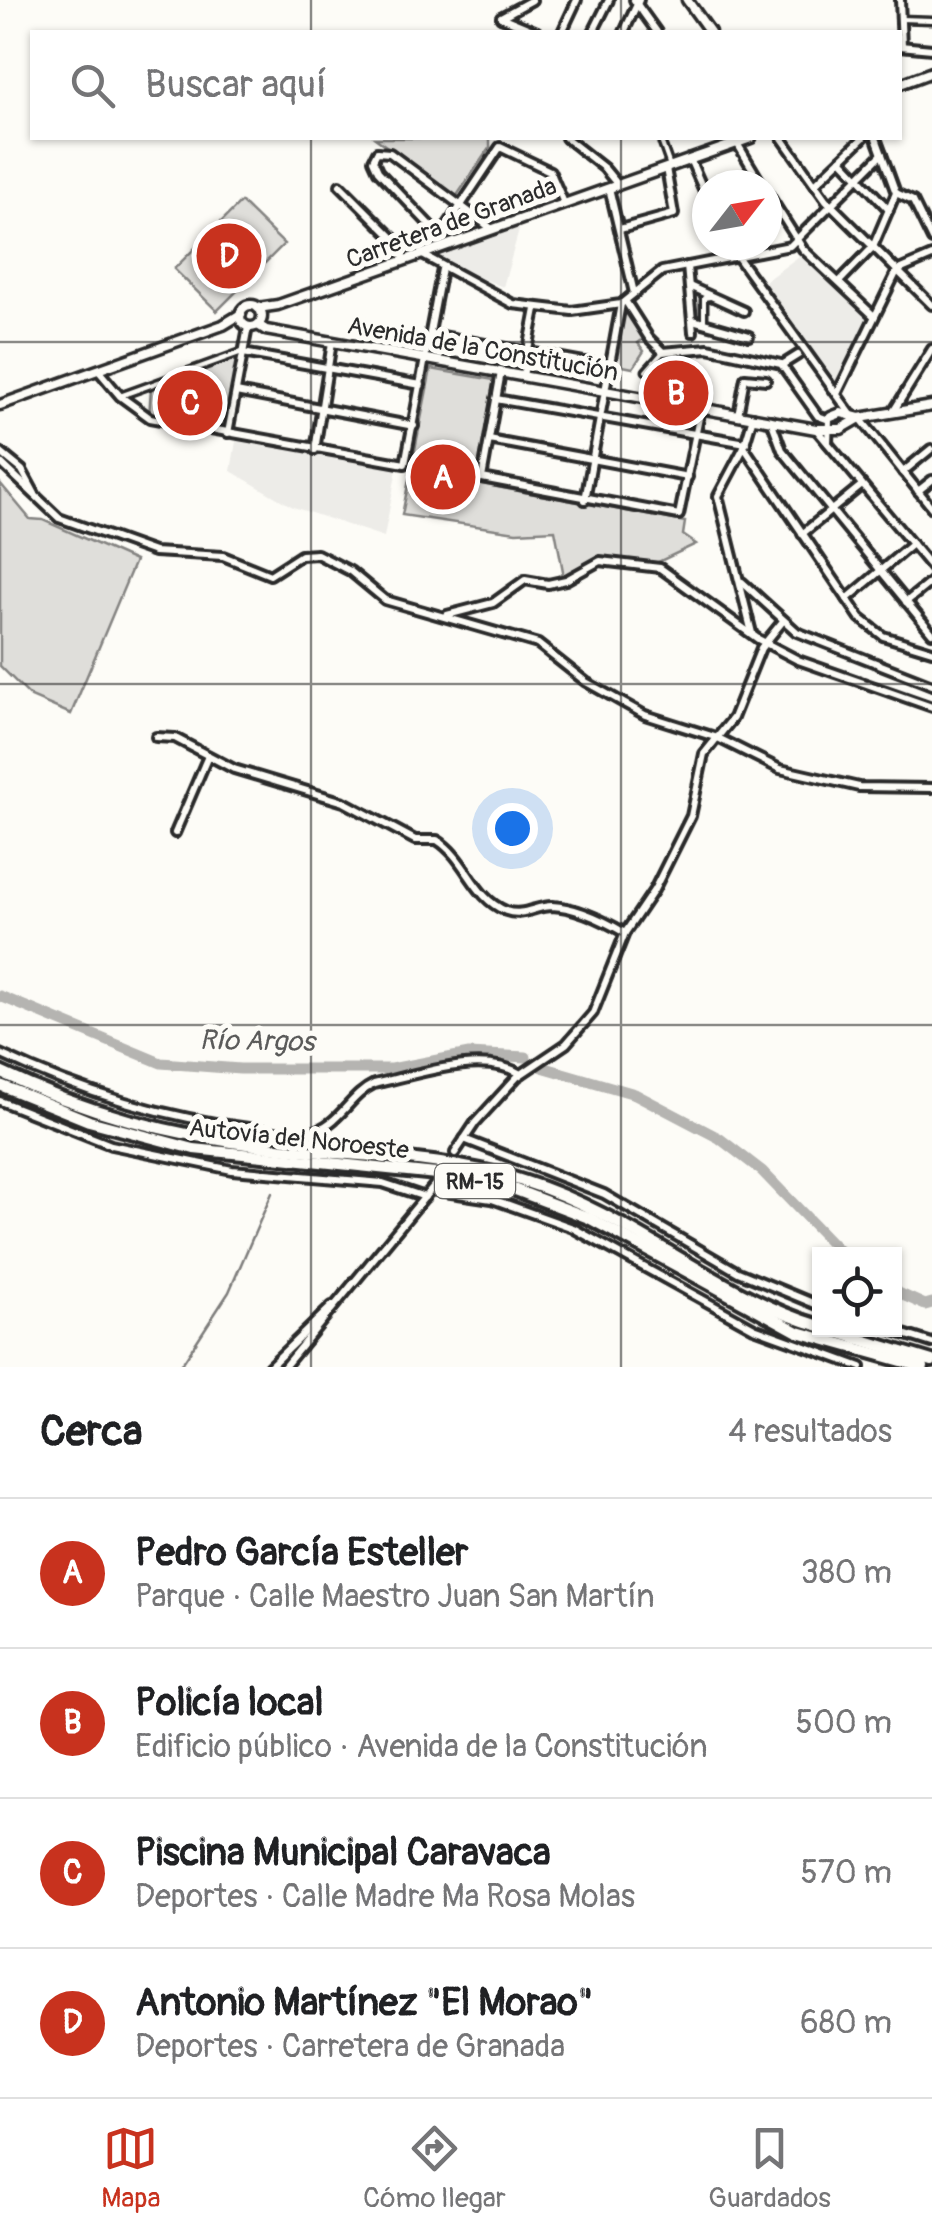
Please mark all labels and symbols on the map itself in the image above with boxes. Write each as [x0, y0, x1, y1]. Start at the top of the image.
north arrow [692, 170, 782, 260]
street label: Carretera de Granada [342, 171, 561, 276]
pin: D [196, 218, 262, 294]
street label: Avenida de la Constitución [345, 310, 621, 389]
pin: B [644, 356, 708, 430]
pin: C [158, 366, 222, 440]
pin: A [410, 440, 476, 514]
your location [487, 803, 538, 854]
water label: Río Argos [199, 1023, 318, 1060]
street label: Autovía del Noroeste [187, 1113, 411, 1167]
road number: RM-15 [435, 1164, 515, 1198]

